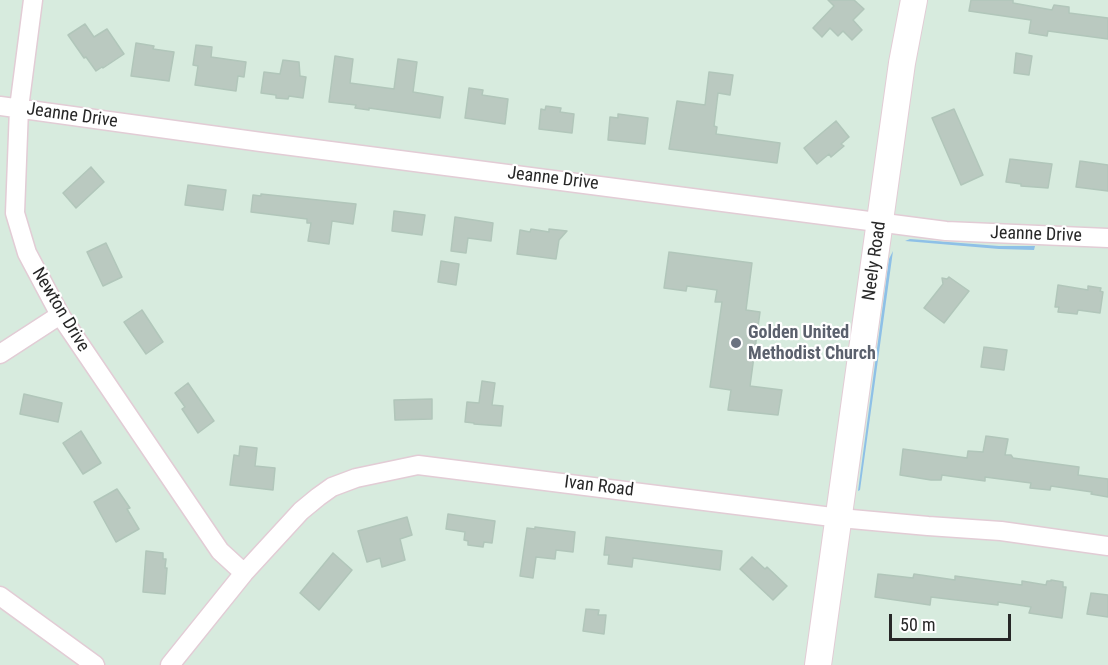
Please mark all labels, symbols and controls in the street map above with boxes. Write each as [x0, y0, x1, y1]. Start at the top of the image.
street label: Jeanne Drive [25, 99, 119, 133]
street label: Jeanne Drive [506, 163, 600, 195]
street label: Neely Road [859, 220, 891, 302]
street label: Jeanne Drive [990, 223, 1082, 247]
street label: Newton Drive [26, 264, 94, 356]
place label: Golden United Methodist Church [748, 322, 876, 364]
marker: Golden United Methodist Church [729, 336, 743, 350]
street label: Ivan Road [563, 472, 635, 502]
scale bar [892, 602, 1014, 640]
text: 50 m [900, 614, 935, 635]

